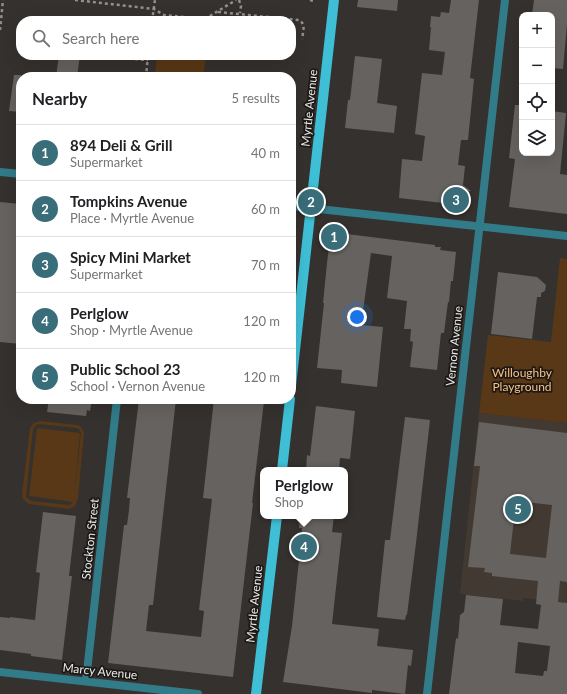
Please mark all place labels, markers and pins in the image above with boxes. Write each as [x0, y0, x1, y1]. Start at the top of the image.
pin: 3 [443, 185, 469, 215]
pin: 2 [298, 187, 324, 217]
pin: 1 [321, 222, 347, 252]
pin: 5 [505, 494, 531, 524]
pin: 4 [291, 532, 317, 562]

